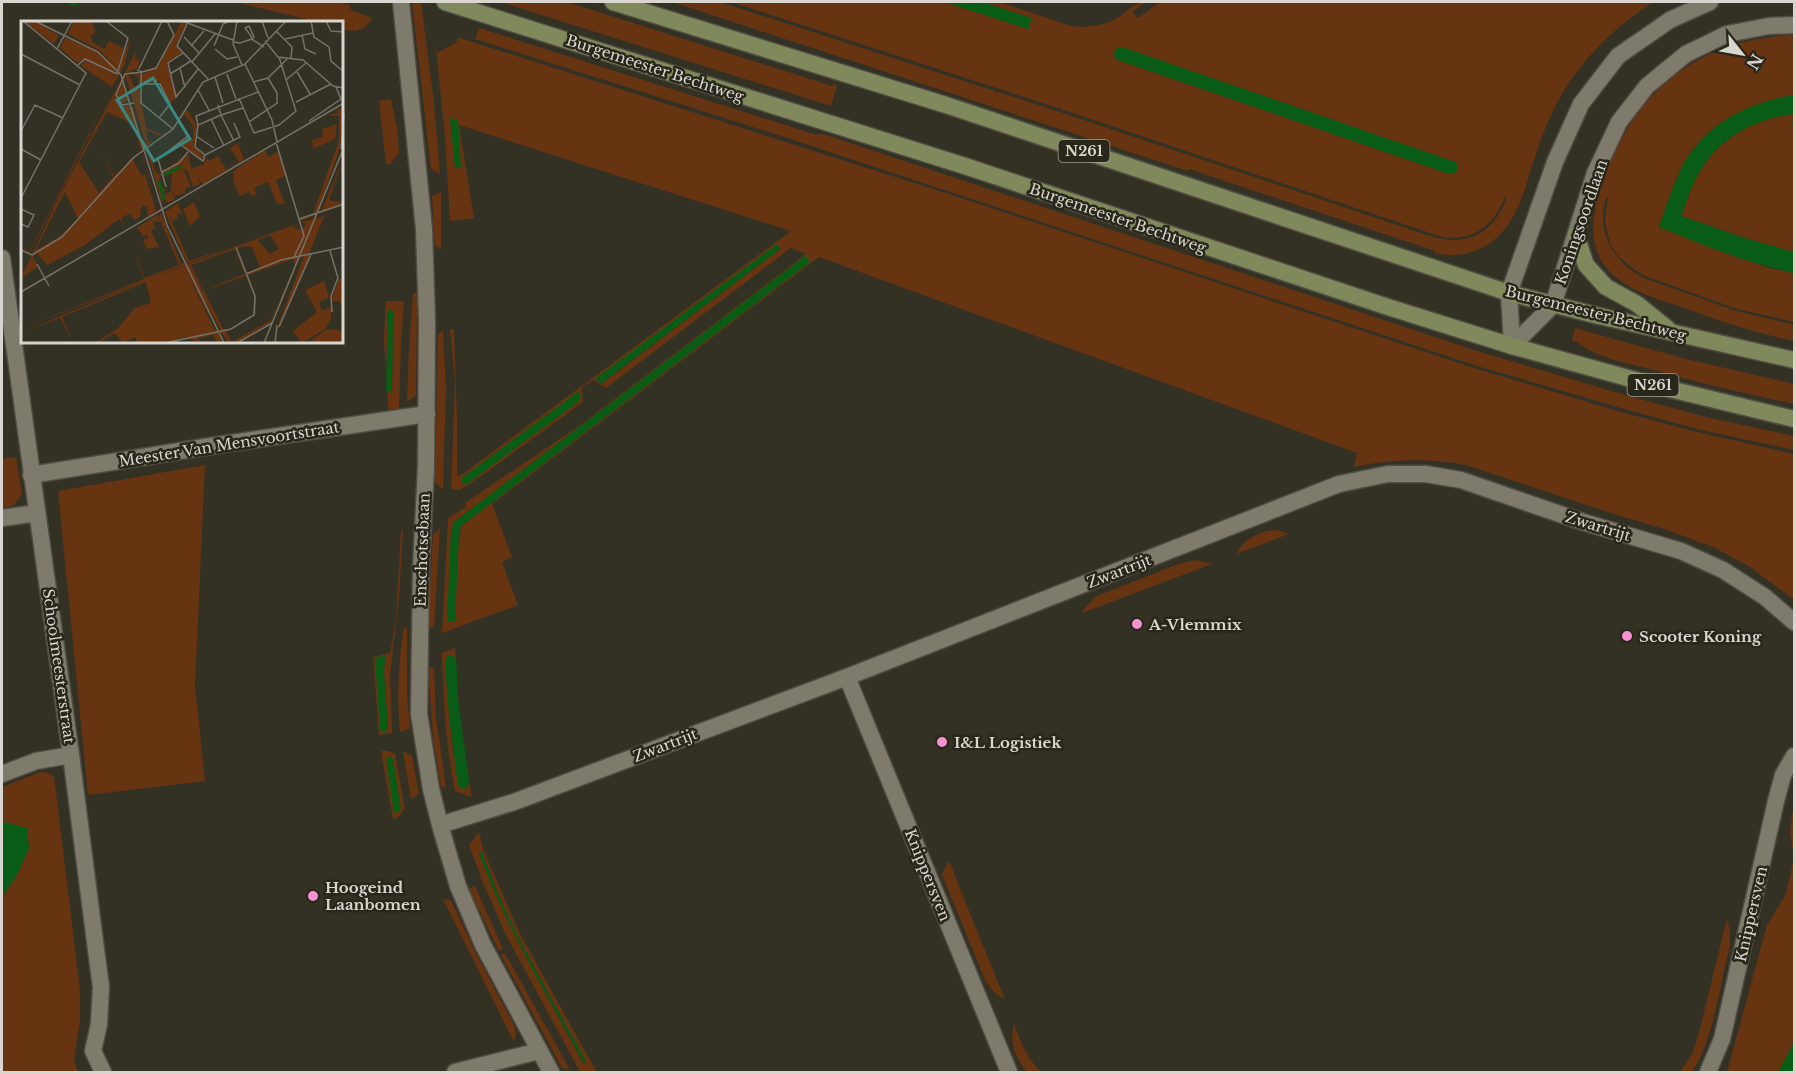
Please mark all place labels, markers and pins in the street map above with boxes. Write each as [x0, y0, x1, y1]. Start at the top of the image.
place label: A-Vlemmix [1148, 615, 1242, 634]
marker: A-Vlemmix [1130, 617, 1144, 631]
place label: Scooter Koning [1639, 627, 1762, 646]
marker: Scooter Koning [1620, 629, 1634, 643]
place label: I&L Logistiek [954, 733, 1062, 752]
marker: I&L Logistiek [935, 735, 949, 749]
place label: Hoogeind Laanbomen [325, 878, 421, 914]
marker: Hoogeind Laanbomen [306, 889, 320, 903]

